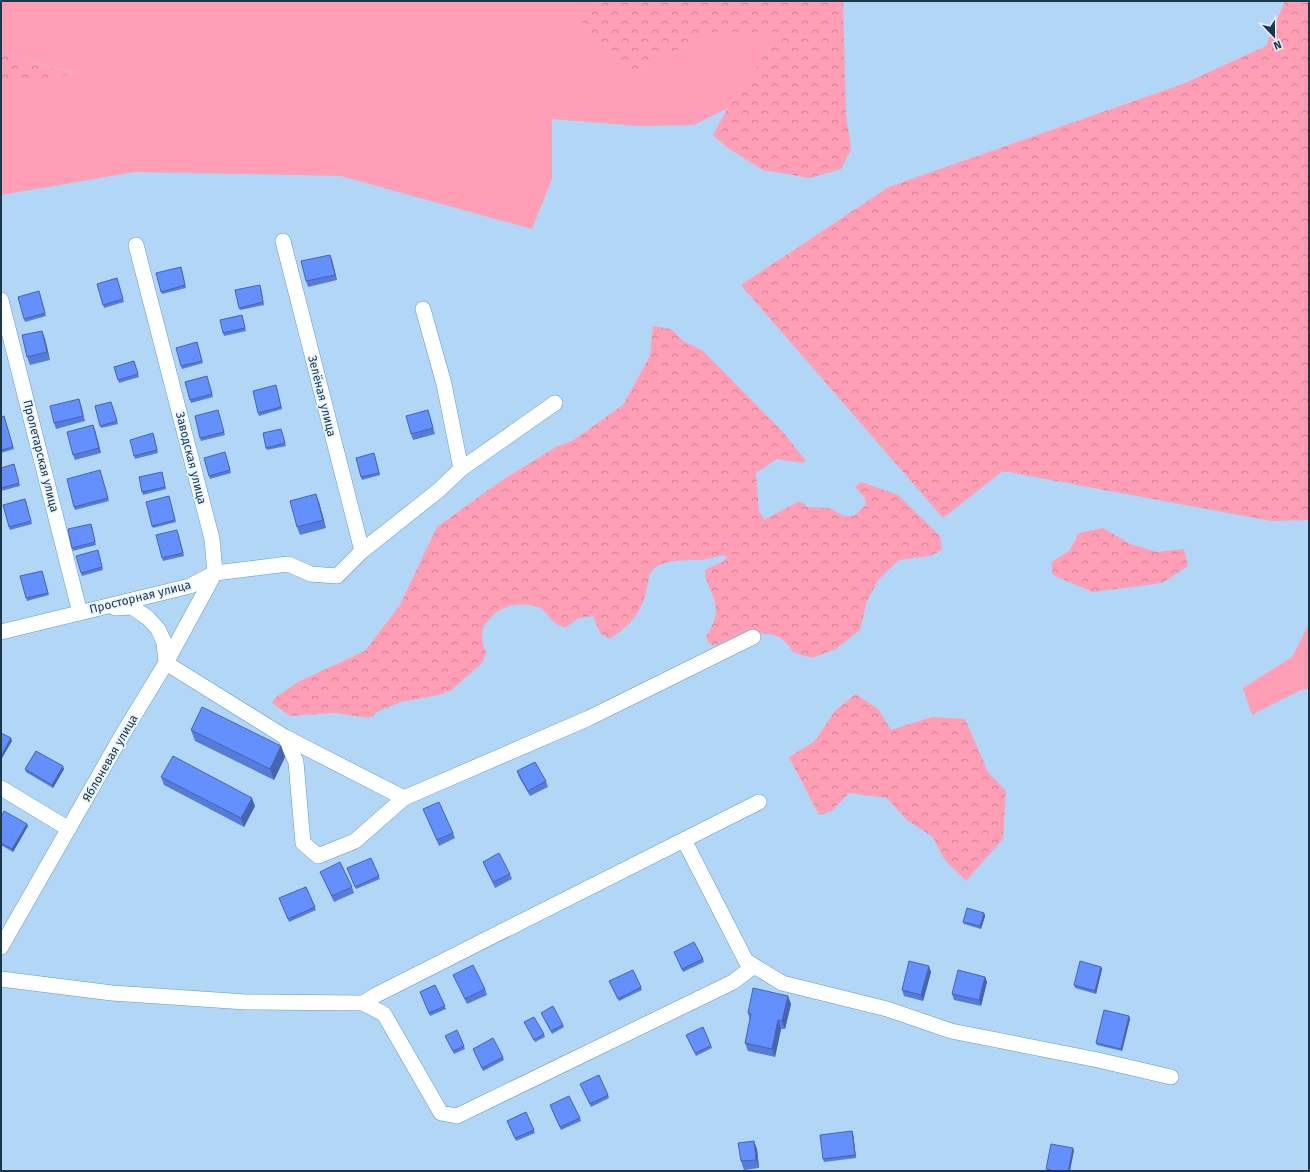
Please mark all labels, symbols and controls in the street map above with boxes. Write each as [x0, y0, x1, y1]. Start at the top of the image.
north arrow [1254, 16, 1294, 56]
text: N [1272, 37, 1283, 52]
street label: Зелёная улица [305, 354, 339, 438]
street label: Пролетарская улица [20, 398, 62, 514]
street label: Заводская улица [173, 410, 209, 506]
street label: Просторная улица [88, 578, 192, 616]
street label: Яблоневая улица [79, 712, 141, 804]

